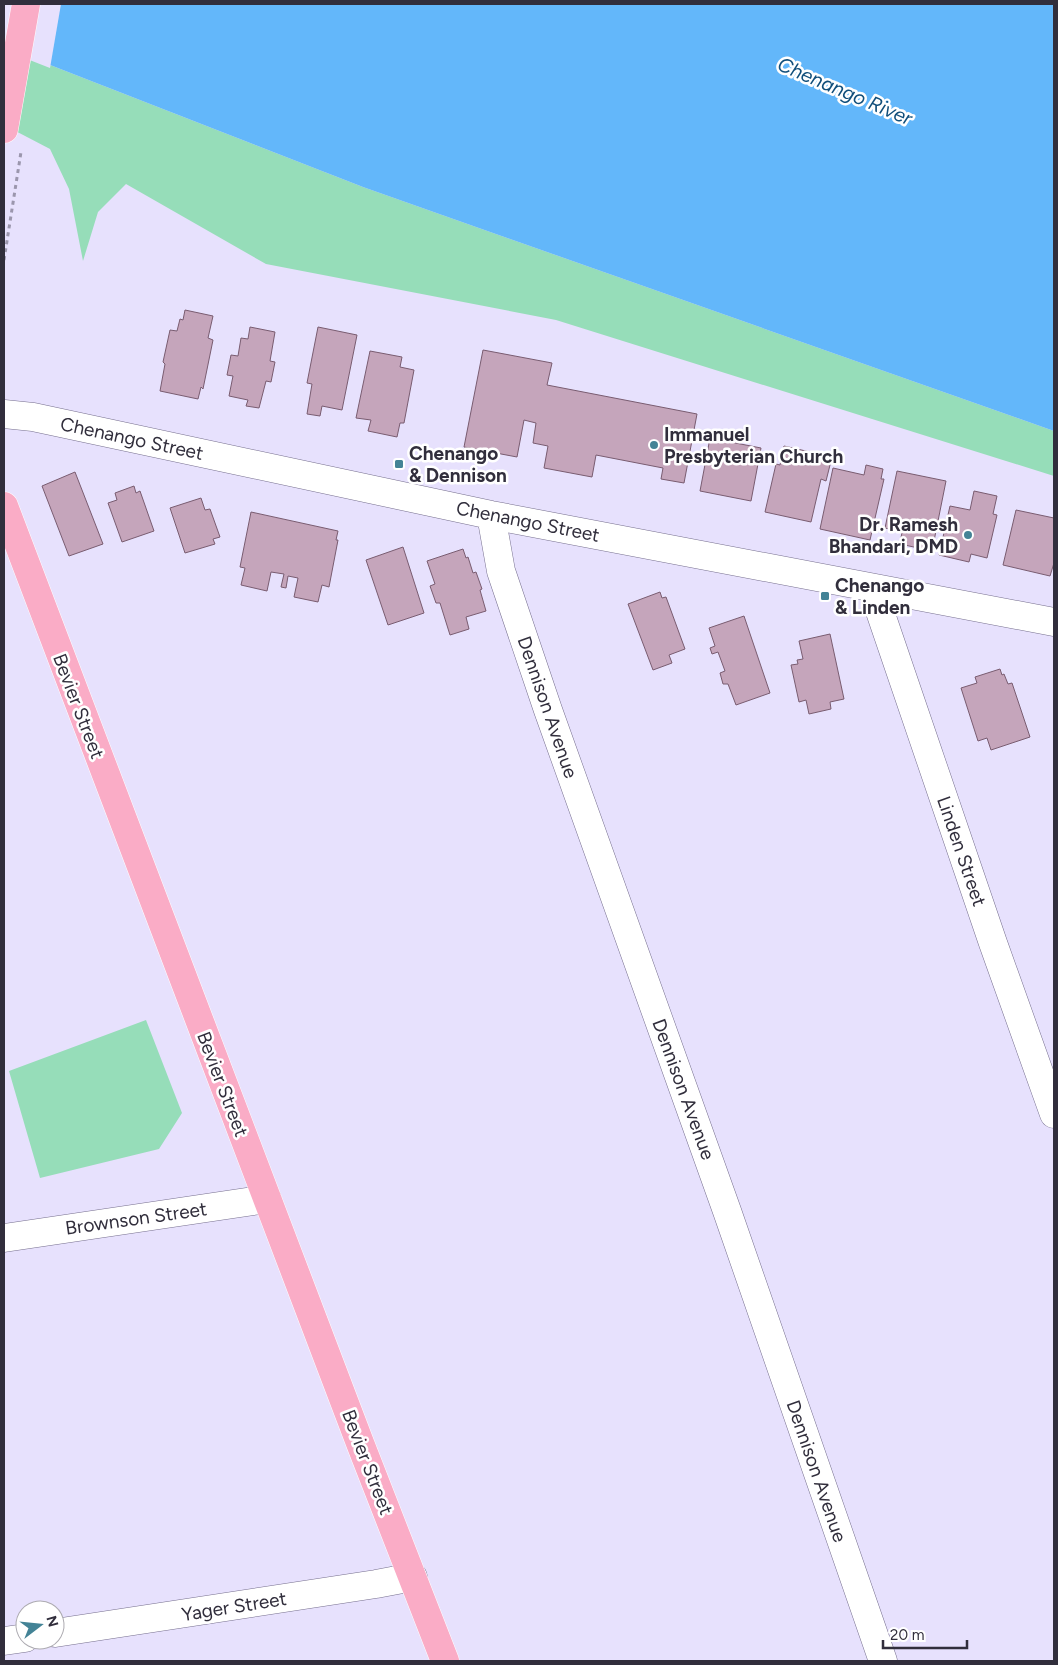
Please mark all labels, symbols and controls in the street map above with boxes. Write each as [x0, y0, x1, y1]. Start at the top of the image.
water label: Chenango River [774, 52, 917, 131]
street label: Chenango Street [58, 412, 206, 465]
place label: Immanuel Presbyterian Church [664, 423, 843, 468]
marker: Immanuel Presbyterian Church [648, 439, 660, 451]
place label: Chenango & Dennison [409, 442, 507, 487]
marker: Chenango & Dennison [393, 458, 405, 470]
street label: Chenango Street [454, 496, 602, 547]
place label: Dr. Ramesh Bhandari, DMD [829, 513, 958, 558]
marker: Dr. Ramesh Bhandari, DMD [962, 529, 974, 541]
place label: Chenango & Linden [835, 574, 924, 619]
marker: Chenango & Linden [819, 590, 831, 602]
street label: Dennison Avenue [512, 633, 583, 781]
street label: Bevier Street [48, 650, 109, 762]
street label: Linden Street [932, 793, 991, 909]
street label: Dennison Avenue [647, 1015, 720, 1163]
street label: Bevier Street [192, 1028, 253, 1140]
street label: Brownson Street [64, 1197, 208, 1240]
street label: Dennison Avenue [781, 1397, 852, 1545]
street label: Bevier Street [337, 1406, 398, 1518]
street label: Yager Street [180, 1587, 288, 1626]
north arrow [15, 1600, 65, 1650]
text: N [42, 1614, 62, 1629]
scale bar [883, 1618, 967, 1650]
text: 20 m [890, 1626, 924, 1644]

